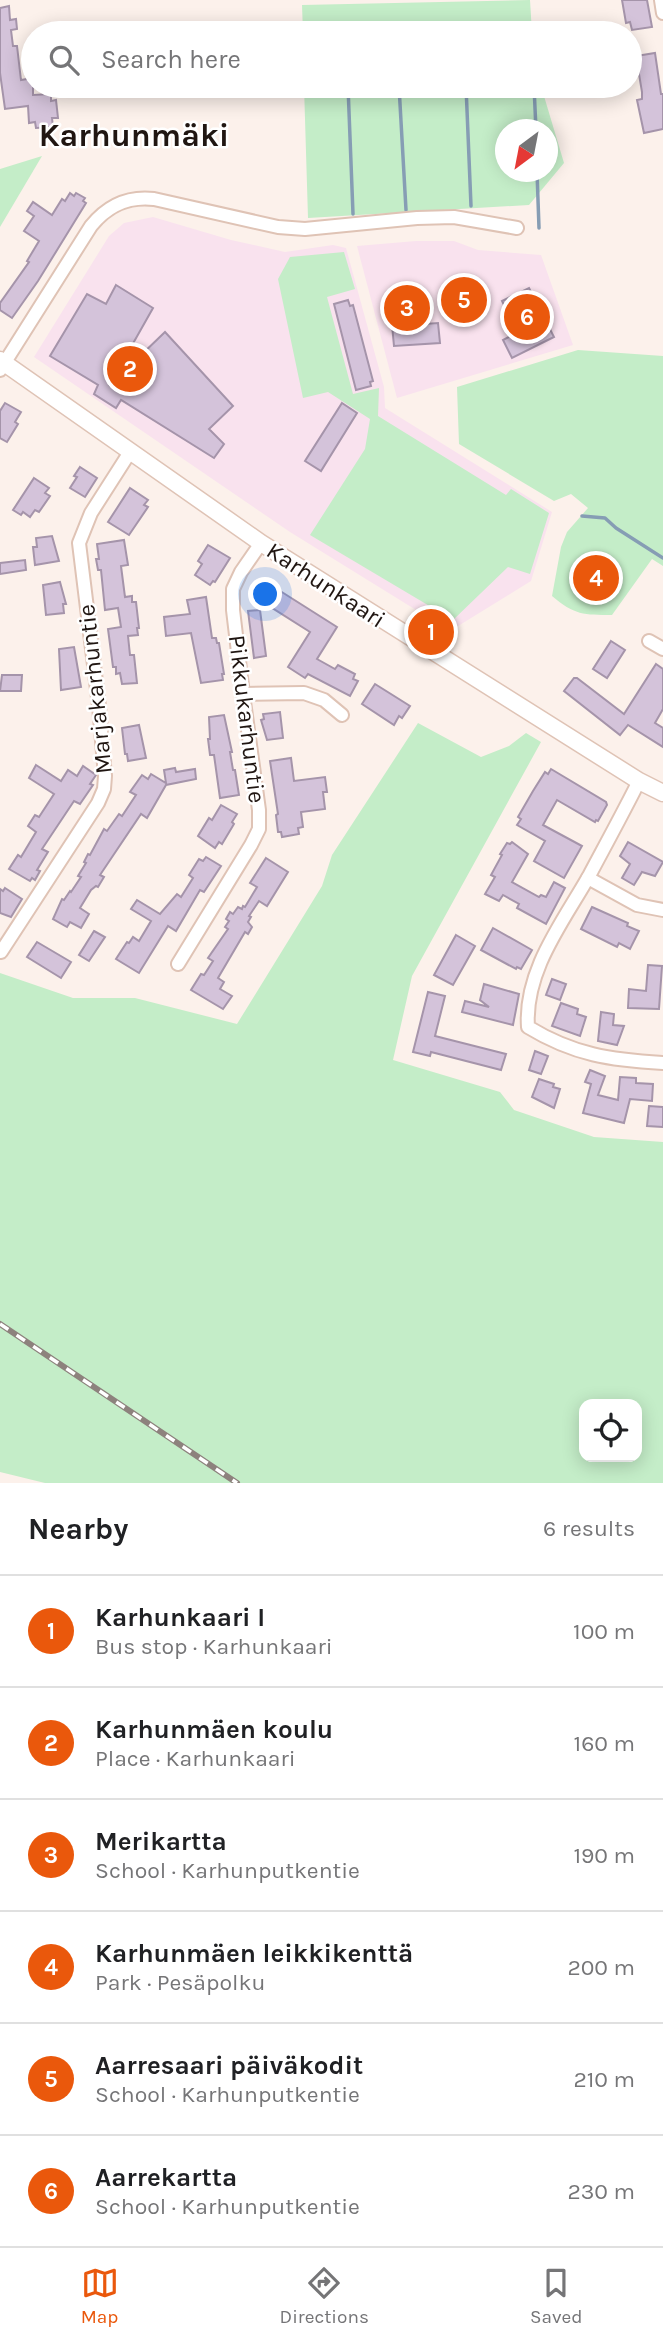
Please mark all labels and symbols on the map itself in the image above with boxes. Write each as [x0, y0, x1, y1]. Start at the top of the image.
district label: Karhunmäki [39, 117, 229, 154]
north arrow [495, 119, 558, 182]
pin: 5 [441, 274, 487, 326]
pin: 3 [384, 282, 430, 334]
pin: 6 [504, 291, 550, 343]
pin: 2 [107, 343, 153, 395]
street label: Karhunkaari [261, 536, 391, 634]
pin: 4 [573, 552, 619, 604]
your location [248, 577, 282, 611]
street label: Marjakarhuntie [72, 603, 118, 775]
pin: 1 [408, 606, 454, 658]
street label: Pikkukarhuntie [223, 633, 271, 805]

